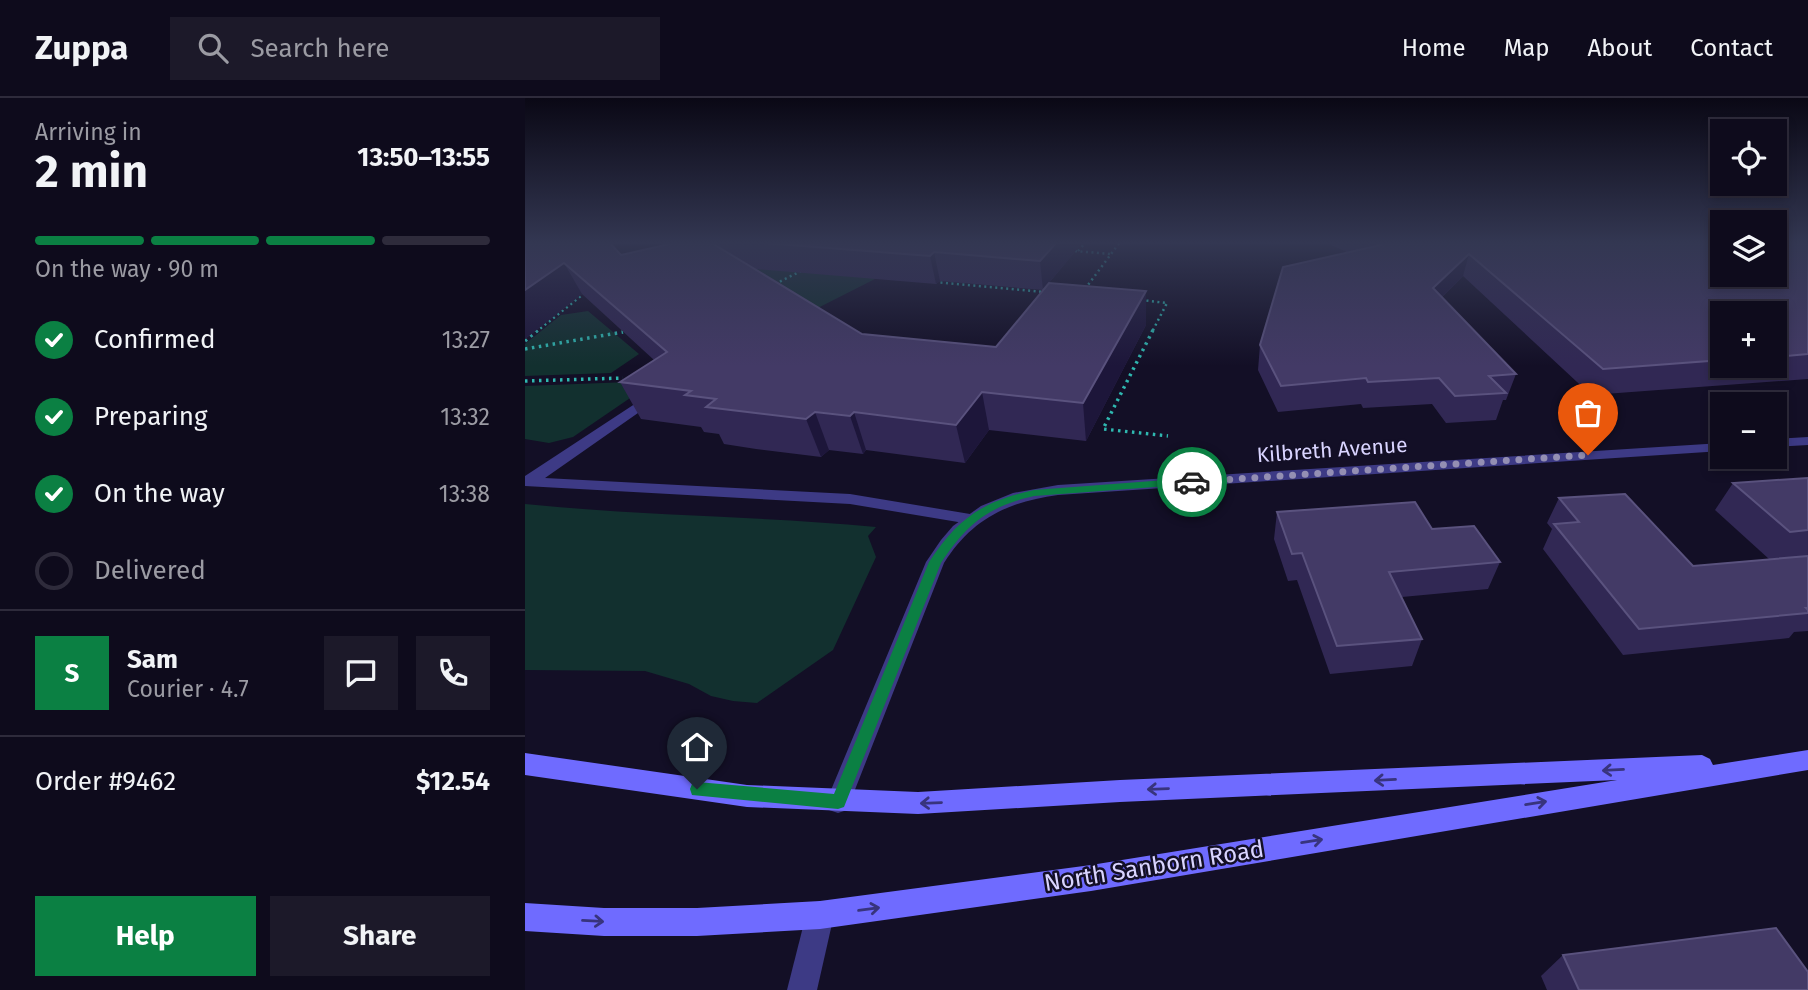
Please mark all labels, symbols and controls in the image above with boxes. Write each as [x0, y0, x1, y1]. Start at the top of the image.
search box [170, 17, 660, 80]
text: Zuppa [35, 28, 128, 68]
icon: search [194, 29, 232, 67]
text: Search here [250, 33, 389, 64]
text: Home [1402, 34, 1466, 62]
text: Map [1504, 34, 1550, 62]
text: About [1588, 34, 1652, 62]
text: Contact [1690, 34, 1773, 62]
text: Arriving in [35, 118, 142, 146]
map controls [1710, 119, 1787, 469]
button: locate [1710, 119, 1787, 196]
text: 13:50–13:55 [357, 142, 490, 173]
text: 2 min [35, 144, 148, 199]
button: layers [1710, 210, 1787, 287]
text: On the way · 90 m [35, 255, 219, 283]
button: + [1710, 301, 1787, 378]
icon: check [35, 321, 73, 359]
text: Confirmed [94, 324, 215, 355]
text: 13:27 [442, 326, 490, 354]
pin [1558, 383, 1618, 455]
button: − [1710, 392, 1787, 469]
icon: bag [1569, 394, 1607, 432]
icon: check [35, 398, 73, 436]
text: Preparing [94, 401, 207, 432]
text: 13:32 [440, 403, 490, 431]
street label: Kilbreth Avenue [1256, 432, 1408, 468]
courier [1157, 447, 1227, 517]
icon: car [1173, 463, 1211, 501]
icon: check [35, 475, 73, 513]
text: On the way [94, 478, 225, 509]
text: 13:38 [439, 480, 490, 508]
text: Delivered [94, 555, 206, 586]
button: chat [324, 636, 398, 710]
button: phone [416, 636, 490, 710]
text: Sam [127, 644, 178, 675]
text: S [65, 658, 79, 689]
text: Courier · 4.7 [127, 675, 249, 703]
pin [667, 717, 727, 789]
icon: home [678, 728, 716, 766]
one-way arrow [1602, 764, 1625, 777]
text: Order #9462 [35, 766, 176, 797]
text: $12.54 [416, 766, 490, 797]
one-way arrow [1374, 774, 1397, 787]
one-way arrow [1147, 783, 1170, 796]
one-way arrow [920, 796, 943, 809]
one-way arrow [1524, 796, 1547, 809]
one-way arrow [1300, 834, 1323, 847]
street label: North Sanborn Road [1042, 835, 1266, 897]
button: Help [35, 896, 256, 976]
button: Share [270, 896, 490, 976]
one-way arrow [857, 902, 880, 915]
one-way arrow [581, 915, 604, 928]

